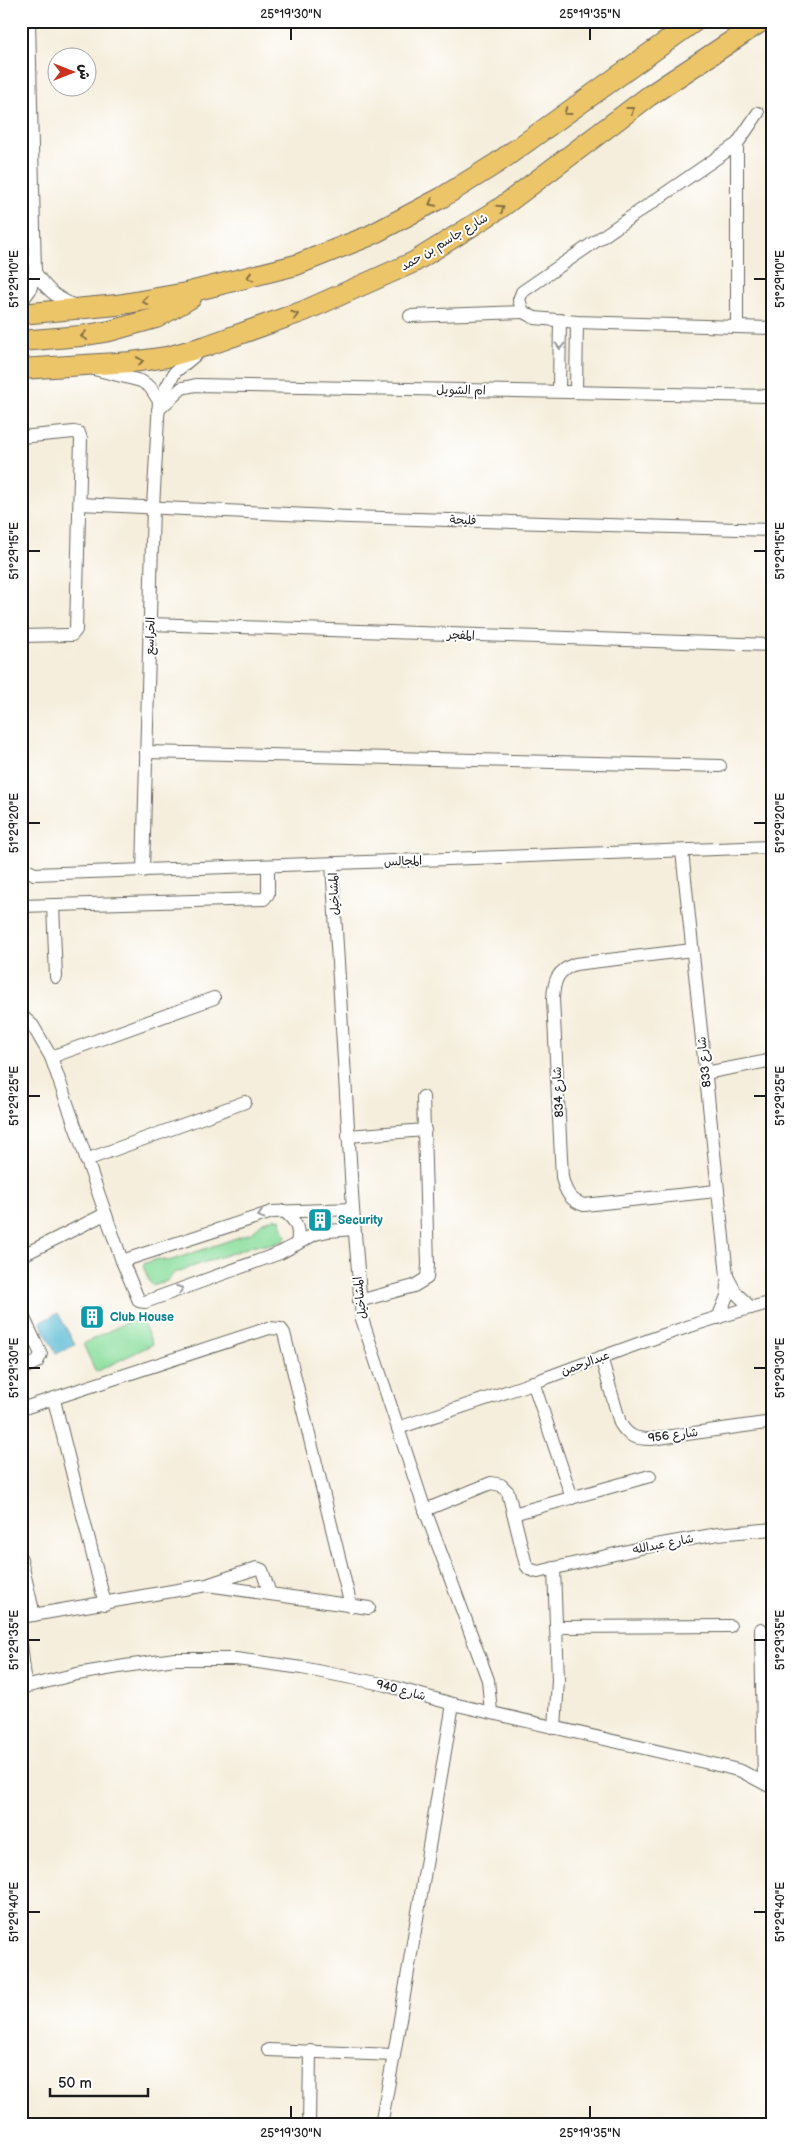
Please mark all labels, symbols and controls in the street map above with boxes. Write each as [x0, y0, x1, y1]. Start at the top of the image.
text: 25°19'30"N [260, 7, 322, 22]
text: 25°19'35"N [559, 7, 621, 22]
north arrow [48, 48, 98, 98]
text: ش [76, 64, 93, 80]
one-way arrow [564, 107, 573, 115]
one-way arrow [625, 108, 634, 116]
one-way arrow [428, 196, 437, 206]
one-way arrow [495, 205, 505, 214]
street label: شارع جاسم بن حمد [398, 210, 491, 275]
text: 51°29'10"E [7, 250, 22, 308]
text: 51°29'10"E [773, 250, 788, 308]
one-way arrow [245, 271, 254, 282]
one-way arrow [140, 295, 149, 305]
one-way arrow [290, 310, 299, 320]
one-way arrow [79, 330, 88, 340]
one-way arrow [555, 342, 565, 350]
one-way arrow [135, 356, 144, 366]
street label: ام الشويل [436, 383, 486, 399]
street label: فليحة [449, 513, 477, 528]
text: 51°29'15"E [7, 522, 22, 580]
text: 51°29'15"E [773, 522, 788, 580]
street label: الخراسع [142, 617, 160, 655]
street label: المفجر [446, 627, 475, 643]
text: 51°29'20"E [7, 793, 22, 853]
text: 51°29'20"E [773, 793, 788, 853]
street label: المجالس [384, 853, 422, 870]
street label: المشاخيل [326, 872, 343, 916]
street label: شارع 833 [694, 1036, 716, 1088]
text: 51°29'25"E [7, 1066, 22, 1126]
street label: شارع 834 [550, 1066, 568, 1118]
text: 51°29'25"E [773, 1066, 788, 1126]
building icon: Security [307, 1207, 333, 1233]
one-way arrow [257, 1209, 266, 1220]
place label: Security [338, 1213, 383, 1228]
street label: المشاخيل [350, 1276, 371, 1320]
one-way arrow [176, 1285, 184, 1295]
building icon: Club House [79, 1304, 105, 1330]
place label: Club House [110, 1310, 174, 1325]
text: 51°29'30"E [7, 1338, 22, 1398]
text: 51°29'30"E [773, 1338, 788, 1398]
street label: عبدالرحمن [559, 1348, 611, 1379]
street label: شارع 956 [647, 1425, 699, 1447]
street label: شارع عبدالله [631, 1531, 695, 1559]
text: 51°29'35"E [7, 1610, 22, 1670]
text: 51°29'35"E [773, 1610, 788, 1670]
street label: شارع 940 [374, 1677, 427, 1705]
text: 51°29'40"E [7, 1882, 22, 1942]
text: 51°29'40"E [773, 1882, 788, 1942]
scale bar [50, 2066, 148, 2098]
text: 50 m [58, 2074, 92, 2093]
text: 25°19'30"N [260, 2126, 322, 2141]
text: 25°19'35"N [559, 2126, 621, 2141]

